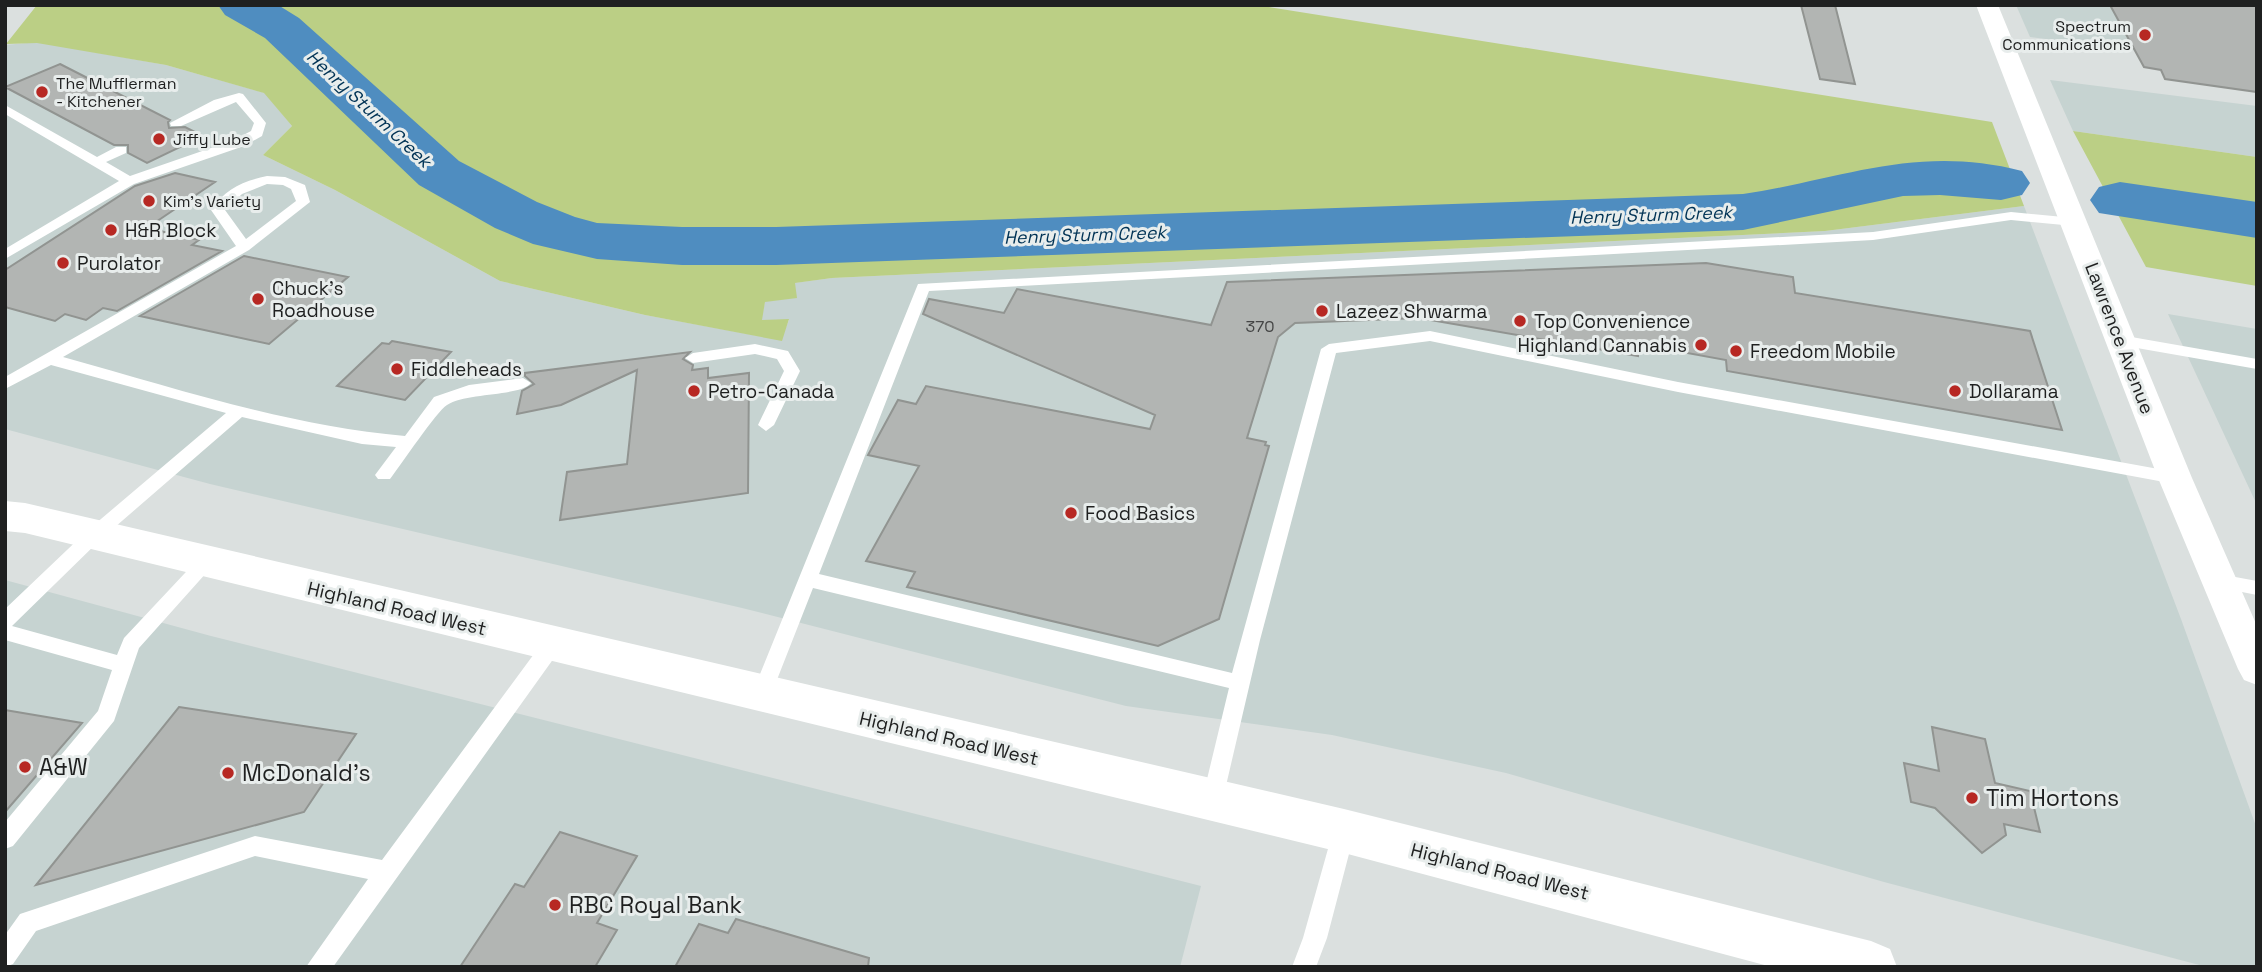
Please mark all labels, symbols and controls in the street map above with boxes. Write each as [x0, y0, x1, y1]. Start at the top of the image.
place label: Spectrum Communications [2002, 16, 2131, 55]
marker: Spectrum Communications [2137, 27, 2153, 43]
water label: Henry Sturm Creek [302, 45, 438, 174]
place label: The Mufflerman - Kitchener [56, 73, 176, 112]
marker: The Mufflerman - Kitchener [34, 84, 50, 100]
place label: Jiffy Lube [173, 129, 251, 150]
marker: Jiffy Lube [151, 131, 167, 147]
place label: Kim's Variety [163, 191, 261, 212]
marker: Kim's Variety [141, 193, 157, 209]
water label: Henry Sturm Creek [1570, 200, 1735, 229]
place label: H&R Block [125, 218, 216, 243]
water label: Henry Sturm Creek [1004, 220, 1169, 249]
marker: H&R Block [103, 222, 119, 238]
place label: Purolator [77, 251, 161, 276]
marker: Purolator [55, 255, 71, 271]
street label: Lawrence Avenue [2079, 259, 2160, 418]
place label: Chuck's Roadhouse [272, 276, 375, 323]
marker: Chuck's Roadhouse [250, 291, 266, 307]
place label: Lazeez Shwarma [1336, 299, 1487, 324]
marker: Lazeez Shwarma [1314, 303, 1330, 319]
place label: Top Convenience [1534, 309, 1690, 334]
marker: Top Convenience [1512, 313, 1528, 329]
house number: 370 [1246, 316, 1274, 337]
place label: Highland Cannabis [1517, 333, 1687, 358]
marker: Highland Cannabis [1693, 337, 1709, 353]
place label: Freedom Mobile [1750, 339, 1896, 364]
marker: Freedom Mobile [1728, 343, 1744, 359]
place label: Fiddleheads [411, 357, 522, 382]
marker: Fiddleheads [389, 361, 405, 377]
place label: Petro-Canada [708, 379, 835, 404]
place label: Dollarama [1969, 379, 2059, 404]
marker: Petro-Canada [686, 383, 702, 399]
marker: Dollarama [1947, 383, 1963, 399]
place label: Food Basics [1085, 501, 1195, 526]
marker: Food Basics [1063, 505, 1079, 521]
street label: Highland Road West [305, 576, 489, 641]
street label: Highland Road West [857, 706, 1041, 771]
place label: A&W [39, 752, 88, 782]
place label: McDonald's [242, 758, 371, 788]
marker: A&W [17, 759, 33, 775]
marker: McDonald's [220, 765, 236, 781]
place label: Tim Hortons [1986, 783, 2119, 813]
marker: Tim Hortons [1964, 790, 1980, 806]
street label: Highland Road West [1408, 837, 1592, 906]
place label: RBC Royal Bank [569, 890, 742, 920]
marker: RBC Royal Bank [547, 897, 563, 913]

